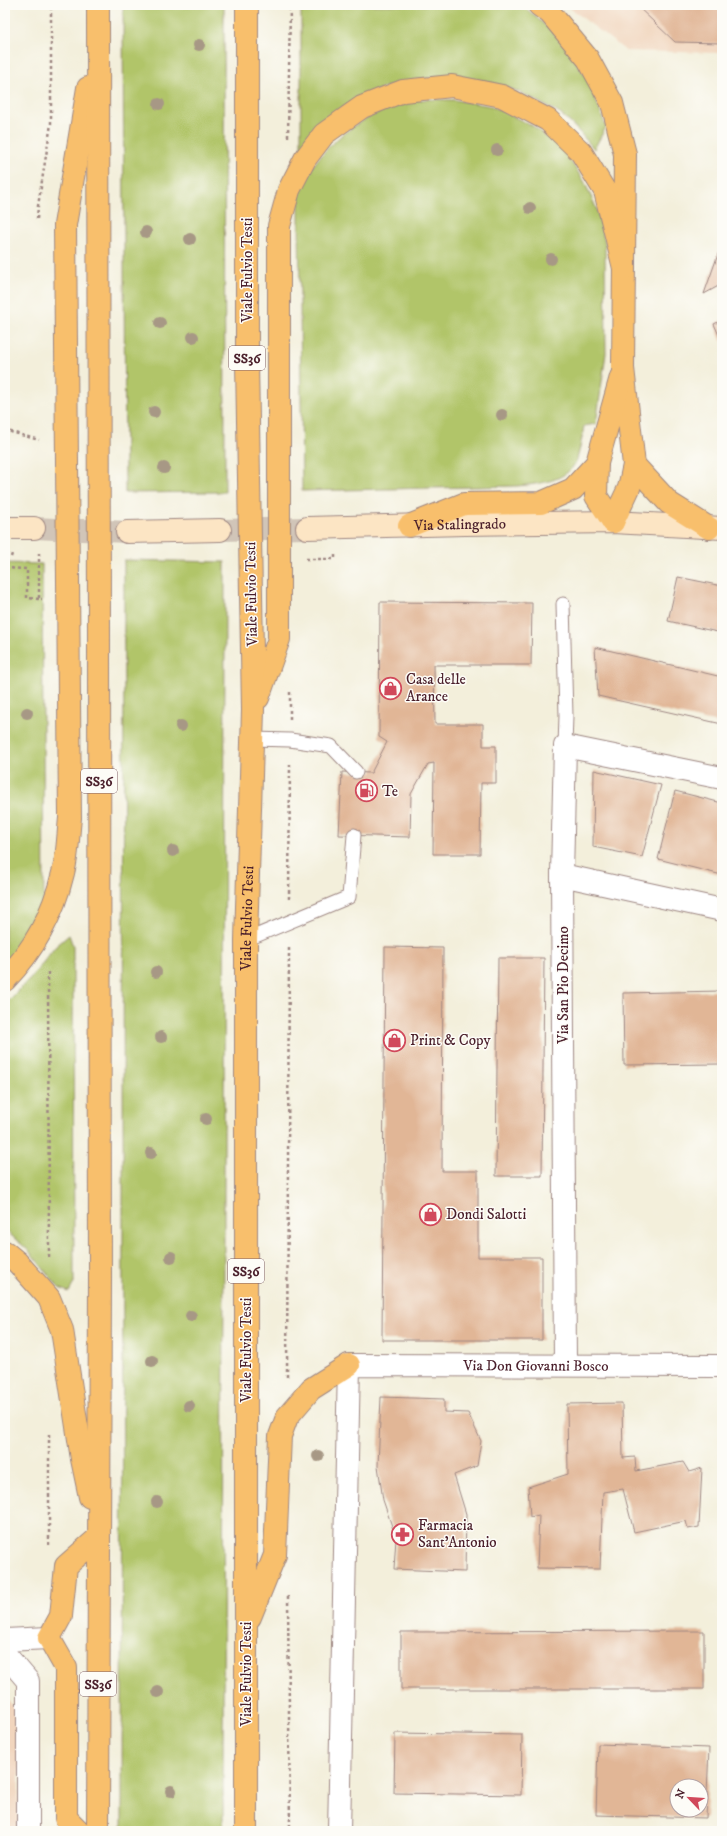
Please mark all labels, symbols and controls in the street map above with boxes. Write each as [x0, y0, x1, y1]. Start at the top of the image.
street label: Viale Fulvio Testi [238, 218, 257, 323]
road number: SS36 [229, 346, 265, 370]
street label: Via Stalingrado [413, 514, 506, 535]
street label: Viale Fulvio Testi [241, 541, 262, 647]
place label: Casa delle Arance [406, 670, 466, 706]
shop icon: Casa delle Arance [378, 675, 404, 701]
road number: SS36 [81, 769, 117, 793]
fuel station icon: Te [354, 778, 380, 804]
place label: Te [382, 782, 398, 801]
street label: Viale Fulvio Testi [237, 865, 258, 971]
street label: Via San Pio Decimo [554, 926, 573, 1045]
shop icon: Print & Copy [382, 1027, 408, 1053]
place label: Print & Copy [410, 1031, 491, 1050]
shop icon: Dondi Salotti [418, 1201, 444, 1227]
place label: Dondi Salotti [446, 1205, 526, 1224]
road number: SS36 [228, 1259, 264, 1283]
street label: Viale Fulvio Testi [237, 1298, 256, 1403]
street label: Via Don Giovanni Bosco [462, 1356, 609, 1376]
place label: Farmacia Sant'Antonio [418, 1516, 497, 1552]
pharmacy icon: Farmacia Sant'Antonio [389, 1521, 415, 1547]
street label: Viale Fulvio Testi [237, 1622, 256, 1727]
road number: SS36 [80, 1672, 116, 1696]
north arrow [669, 1778, 709, 1818]
text: N [673, 1787, 689, 1801]

